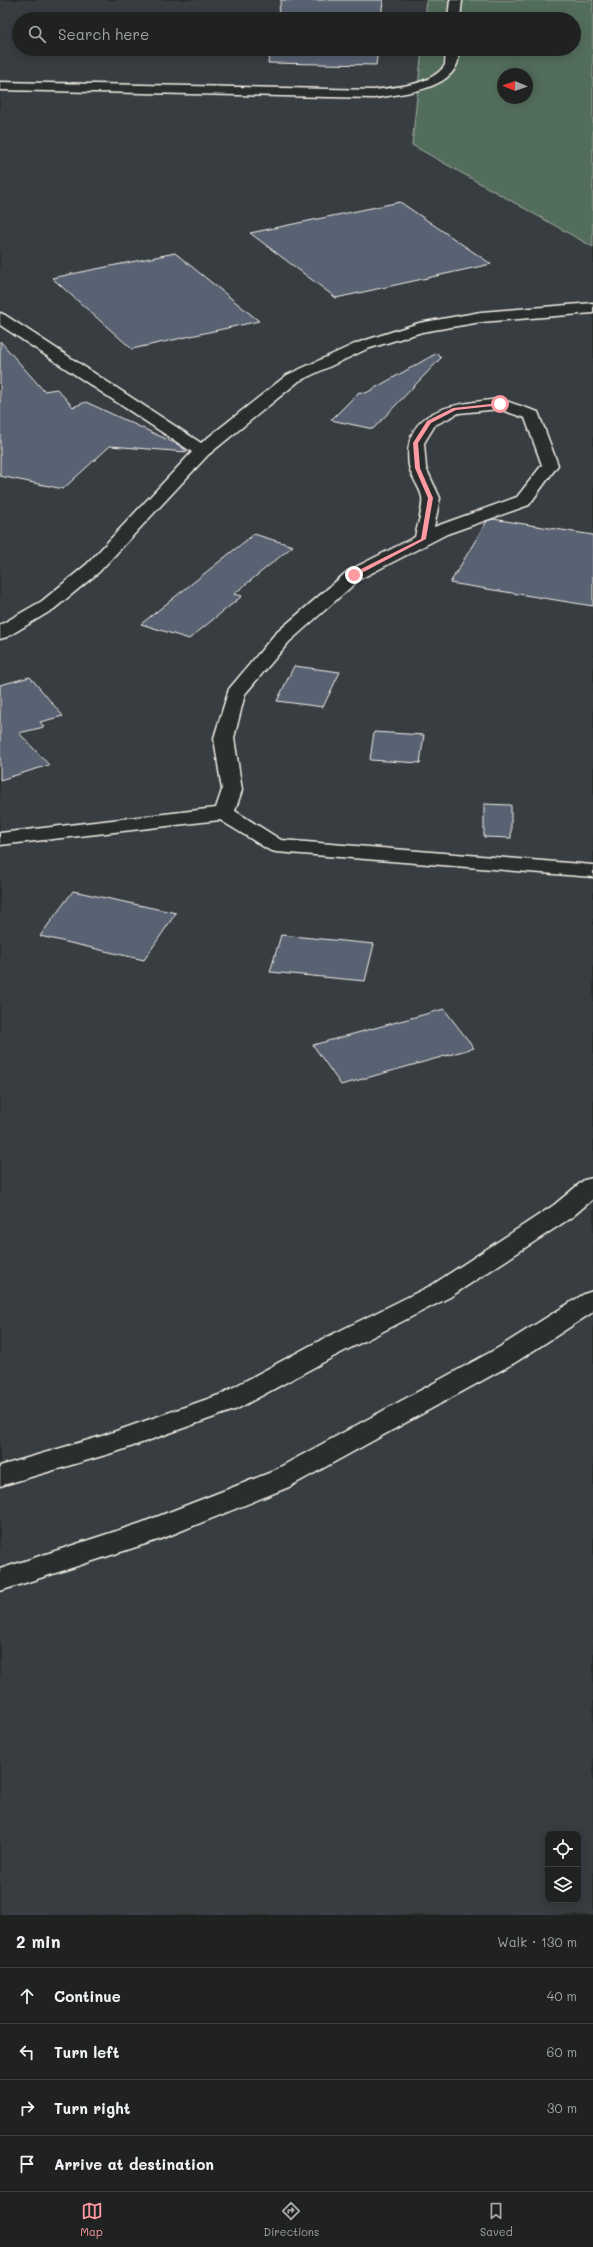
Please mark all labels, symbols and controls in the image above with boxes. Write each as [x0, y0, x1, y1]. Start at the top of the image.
search box [12, 12, 581, 56]
icon: search [26, 23, 48, 45]
text: Search here [58, 24, 149, 44]
north arrow [497, 68, 533, 104]
route start [491, 395, 509, 413]
route end [345, 566, 363, 584]
map controls [545, 1831, 581, 1903]
button: locate [545, 1831, 581, 1867]
button: layers [545, 1867, 581, 1903]
text: 2 min [16, 1930, 61, 1952]
text: Walk · 130 m [497, 1933, 577, 1950]
icon: ahead [16, 1985, 38, 2007]
text: Continue [54, 1986, 121, 2006]
text: 40 m [547, 1987, 577, 2004]
icon: left [16, 2041, 38, 2063]
text: Turn left [54, 2042, 119, 2062]
text: 60 m [547, 2043, 577, 2060]
icon: right [16, 2097, 38, 2119]
text: Turn right [54, 2098, 131, 2118]
text: 30 m [547, 2099, 577, 2116]
icon: arrive [16, 2153, 38, 2175]
text: Arrive at destination [54, 2154, 214, 2174]
tab: Map [80, 2200, 103, 2239]
tab: Directions [263, 2200, 319, 2239]
tab: Saved [480, 2200, 513, 2239]

